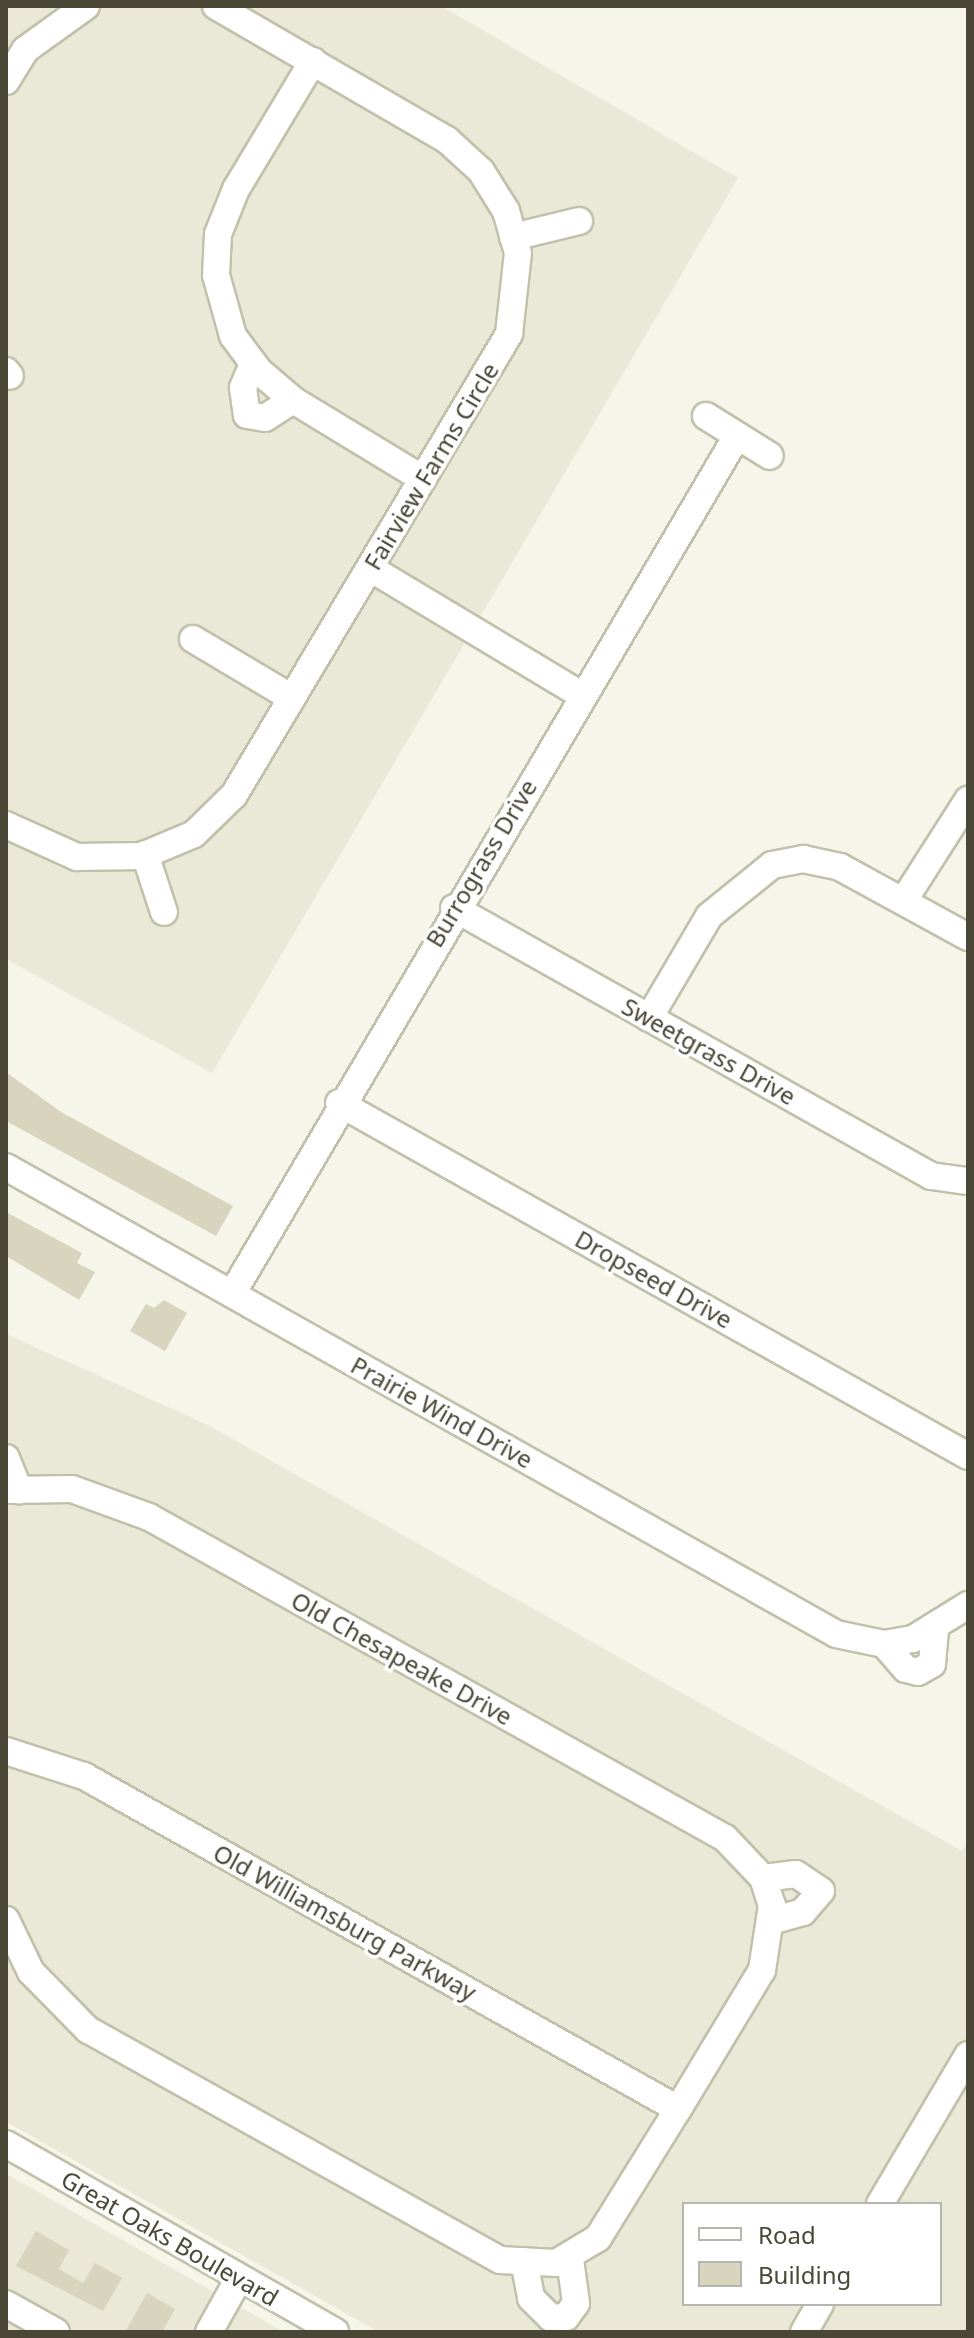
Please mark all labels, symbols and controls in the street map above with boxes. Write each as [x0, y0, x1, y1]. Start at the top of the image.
street label: Fairview Farms Circle [358, 357, 504, 575]
street label: Burrograss Drive [420, 774, 542, 952]
street label: Sweetgrass Drive [617, 991, 801, 1111]
street label: Dropseed Drive [570, 1224, 738, 1334]
street label: Prairie Wind Drive [346, 1350, 538, 1474]
street label: Old Chesapeake Drive [287, 1585, 517, 1731]
street label: Old Williamsburg Parkway [209, 1838, 481, 2006]
street label: Great Oaks Boulevard [56, 2164, 284, 2312]
legend [682, 2202, 942, 2306]
text: Road [758, 2218, 816, 2251]
text: Building [758, 2258, 851, 2291]

